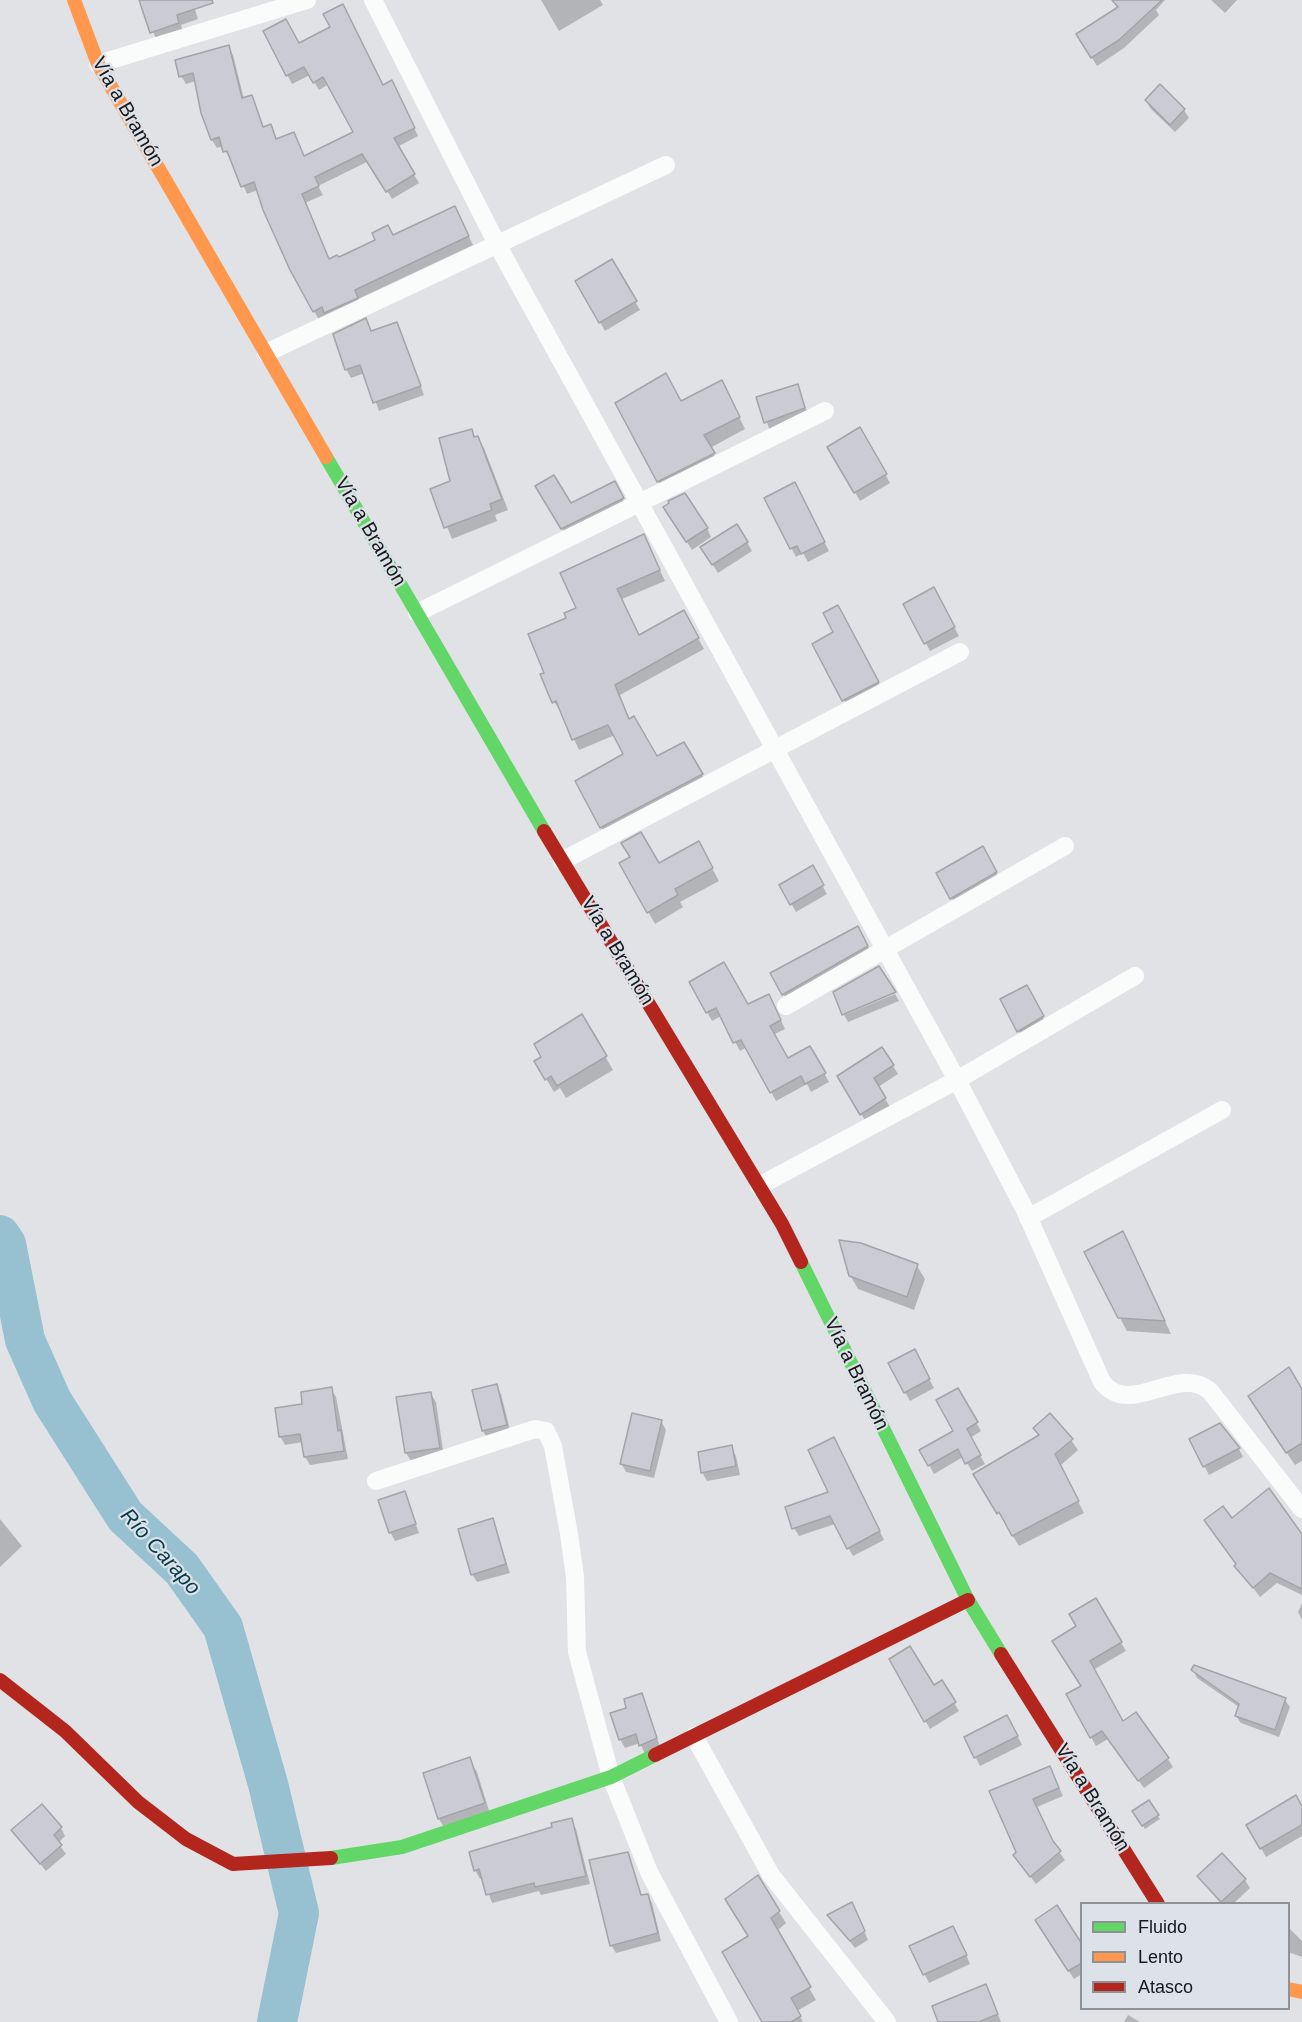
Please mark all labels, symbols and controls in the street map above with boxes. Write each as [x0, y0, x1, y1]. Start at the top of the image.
street label: Vía a Bramón [86, 53, 168, 171]
street label: Vía a Bramón [329, 473, 411, 591]
street label: Vía a Bramón [575, 892, 659, 1010]
street label: Vía a Bramón [818, 1314, 894, 1434]
water label: Río Carapo [115, 1504, 205, 1600]
street label: Vía a Bramón [1049, 1740, 1135, 1856]
legend [1080, 1902, 1290, 2010]
text: Fluido [1138, 1917, 1187, 1937]
text: Lento [1138, 1947, 1183, 1967]
text: Atasco [1138, 1977, 1193, 1997]

